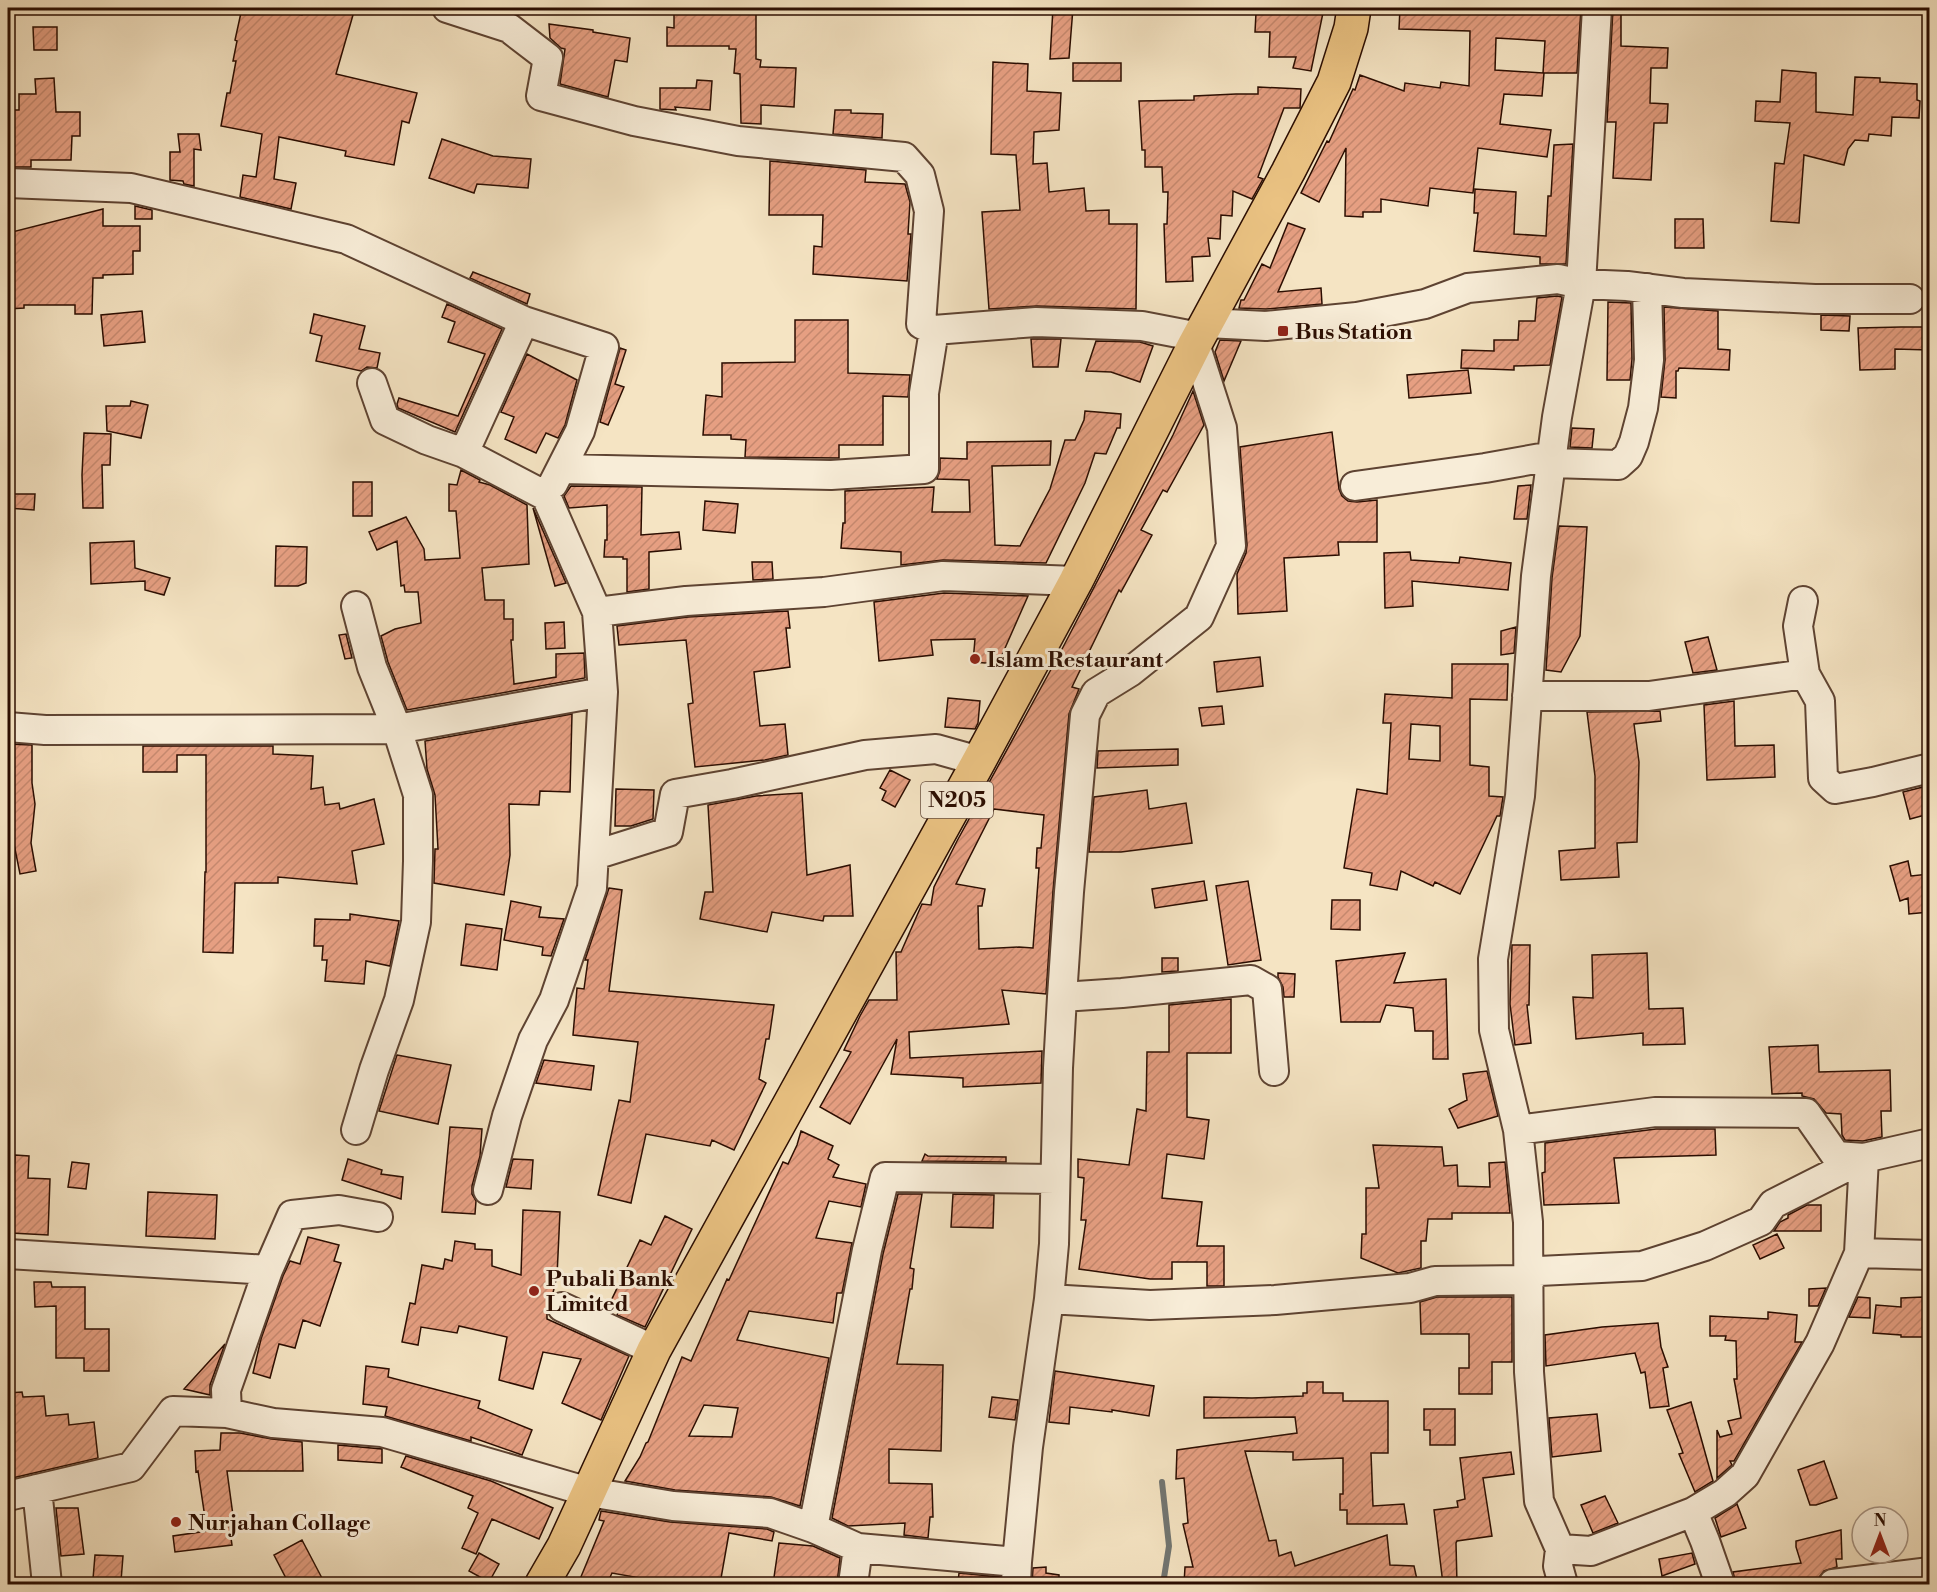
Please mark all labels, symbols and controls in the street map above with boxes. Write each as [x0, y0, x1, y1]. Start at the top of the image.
place label: Bus Station [1295, 319, 1413, 346]
marker: Bus Station [1276, 324, 1290, 338]
place label: Islam Restaurant [987, 647, 1163, 674]
marker: Islam Restaurant [968, 652, 982, 666]
road number: N205 [921, 782, 993, 818]
place label: Pubali Bank Limited [546, 1266, 675, 1318]
marker: Pubali Bank Limited [527, 1284, 541, 1298]
north arrow [1850, 1505, 1910, 1565]
place label: Nurjahan Collage [188, 1510, 371, 1537]
text: N [1874, 1511, 1887, 1531]
marker: Nurjahan Collage [169, 1515, 183, 1529]

